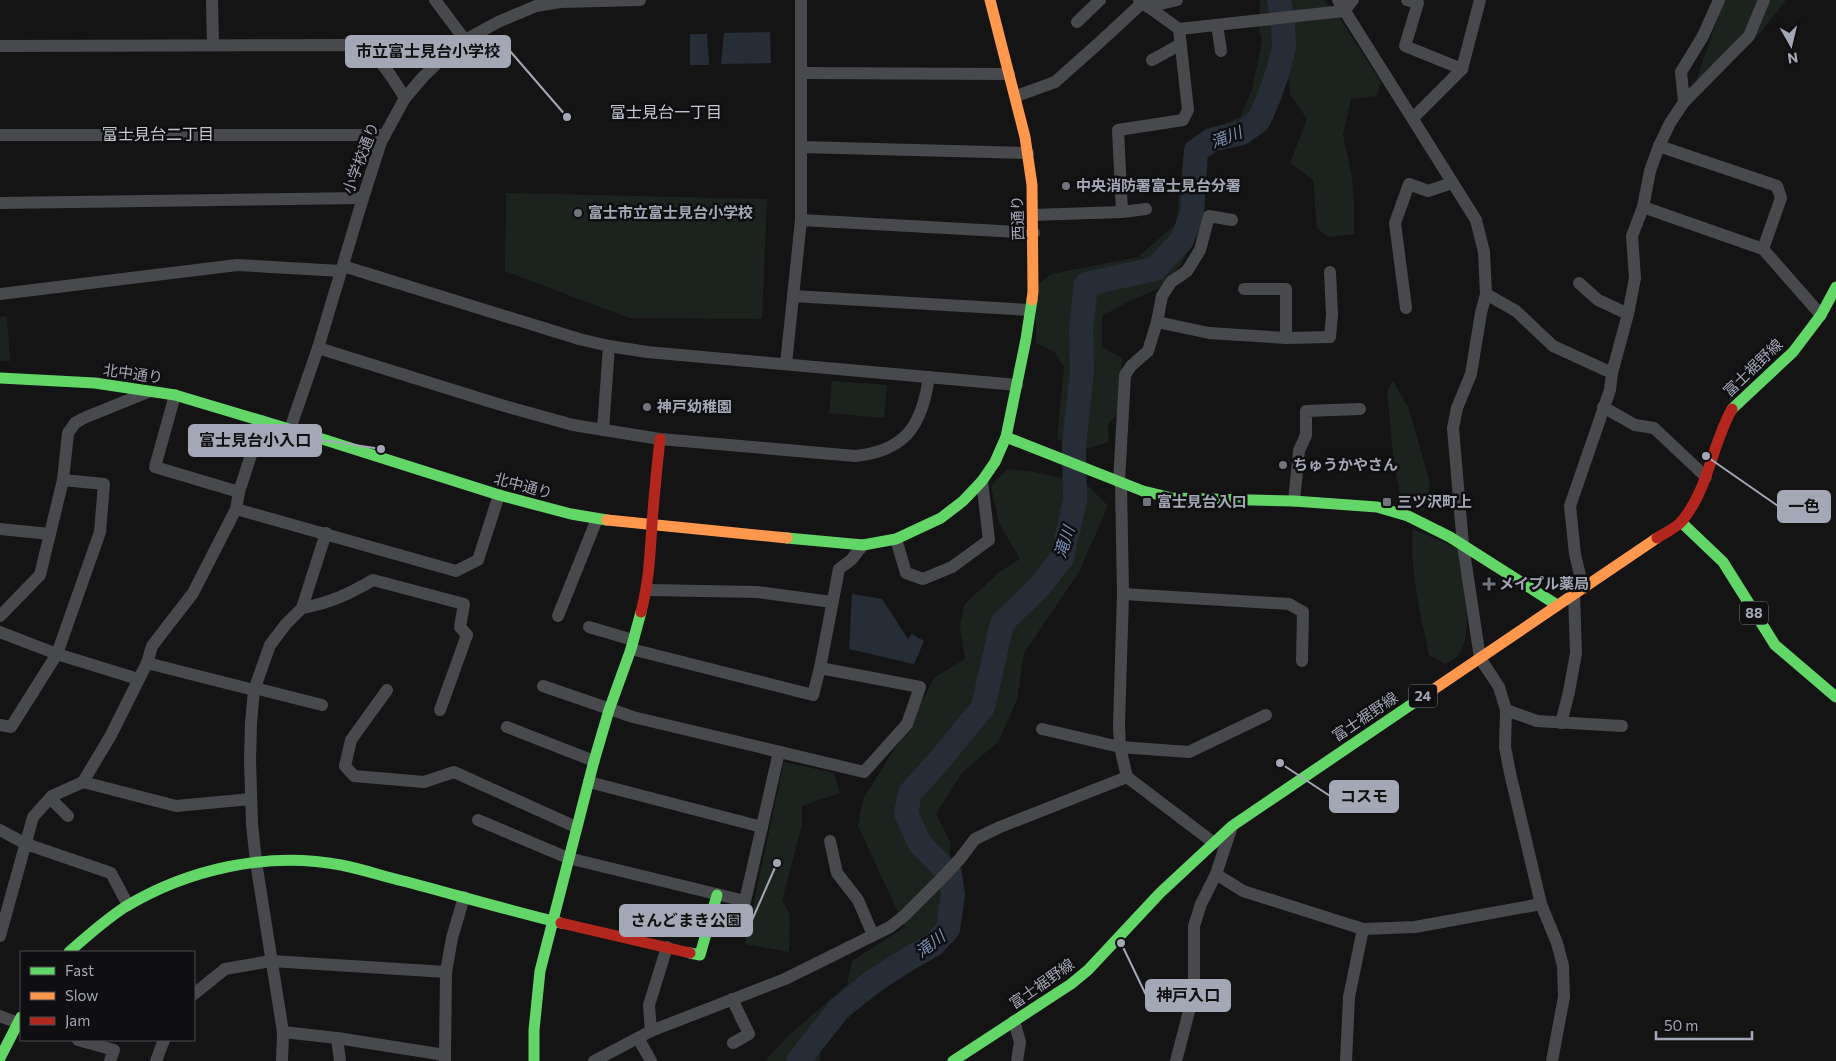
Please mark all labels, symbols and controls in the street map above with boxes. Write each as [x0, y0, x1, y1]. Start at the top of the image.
north arrow [1766, 20, 1816, 70]
callout: 市立富士見台小学校 [346, 36, 510, 67]
text: 市立富士見台小学校 [356, 41, 500, 60]
text: N [1786, 49, 1799, 68]
district label: 富士見台一丁目 [610, 102, 722, 121]
street label: 小学校通り [338, 119, 382, 196]
water label: 滝川 [1207, 121, 1246, 151]
district label: 富士見台二丁目 [102, 124, 214, 143]
place label: 中央消防署富士見台分署 [1076, 176, 1241, 194]
marker: 中央消防署富士見台分署 [1060, 180, 1072, 192]
street label: 西通り [1007, 195, 1027, 241]
place label: 富士市立富士見台小学校 [588, 203, 753, 221]
marker: 富士市立富士見台小学校 [572, 207, 584, 219]
street label: 富士裾野線 [1719, 335, 1786, 400]
street label: 北中通り [102, 360, 164, 386]
place label: 神戸幼稚園 [656, 397, 732, 415]
marker: 神戸幼稚園 [641, 401, 653, 413]
callout: 富士見台小入口 [189, 425, 321, 456]
text: 富士見台小入口 [199, 430, 311, 449]
place label: ちゅうかやさん [1293, 455, 1398, 473]
marker: ちゅうかやさん [1277, 459, 1289, 471]
street label: 北中通り [492, 469, 555, 501]
callout: 一色 [1778, 491, 1830, 522]
place label: 富士見台入口 [1157, 492, 1247, 510]
place label: 三ツ沢町上 [1397, 492, 1472, 510]
marker: 富士見台入口 [1141, 496, 1153, 508]
marker: 三ツ沢町上 [1381, 496, 1393, 508]
text: 一色 [1788, 496, 1820, 515]
water label: 滝川 [1050, 522, 1078, 560]
place label: メイプル薬局 [1499, 574, 1589, 592]
marker: メイプル薬局 [1483, 578, 1495, 590]
road number: 88 [1740, 602, 1768, 624]
road number: 24 [1409, 684, 1437, 708]
street label: 富士裾野線 [1328, 688, 1401, 745]
callout: コスモ [1330, 781, 1398, 812]
text: コスモ [1340, 786, 1388, 805]
callout: さんどまき公園 [620, 905, 752, 936]
text: さんどまき公園 [630, 910, 742, 929]
water label: 滝川 [911, 925, 950, 961]
legend [20, 951, 195, 1041]
street label: 富士裾野線 [1006, 954, 1077, 1012]
text: Fast [65, 961, 94, 979]
callout: 神戸入口 [1146, 980, 1230, 1011]
text: 神戸入口 [1156, 985, 1220, 1004]
text: Slow [65, 986, 98, 1004]
scale bar [1656, 1008, 1752, 1040]
text: Jam [65, 1011, 90, 1029]
text: 50 m [1664, 1016, 1698, 1034]

